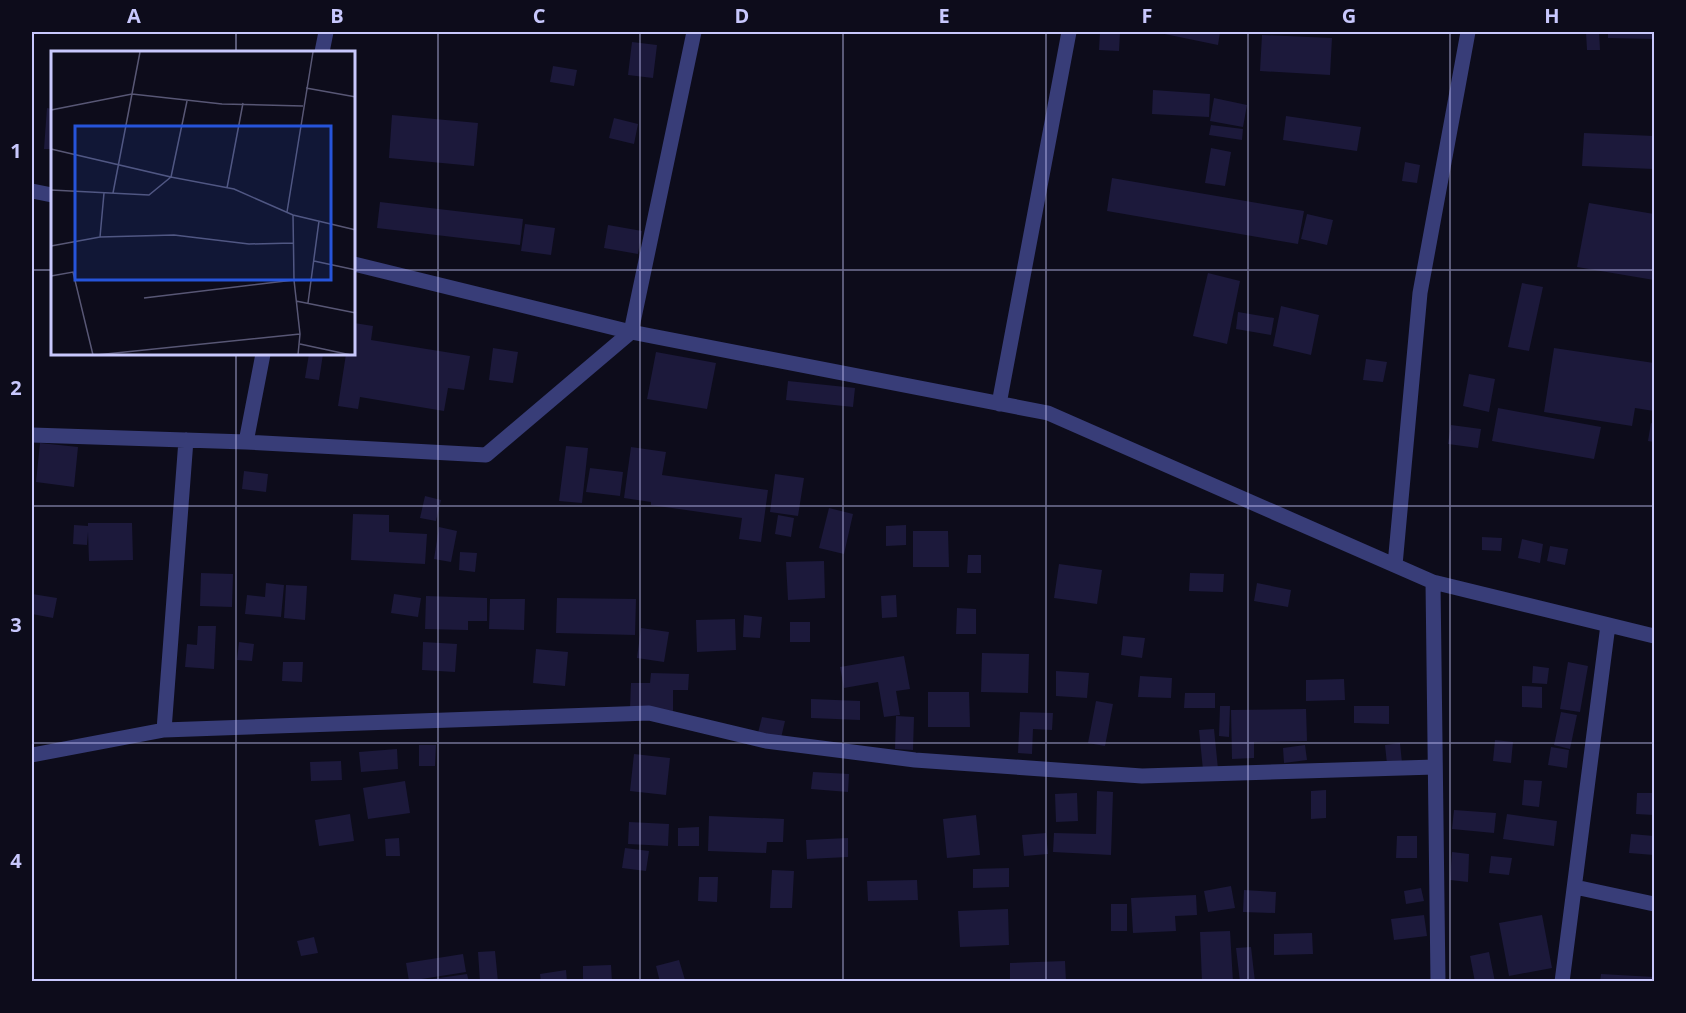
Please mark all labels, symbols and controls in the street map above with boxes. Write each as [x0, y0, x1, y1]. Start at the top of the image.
text: A [127, 2, 141, 29]
text: B [330, 2, 344, 29]
text: C [533, 2, 546, 29]
text: D [735, 2, 749, 29]
text: E [938, 2, 950, 29]
text: F [1142, 2, 1152, 29]
text: G [1342, 2, 1356, 29]
text: H [1544, 2, 1560, 29]
inset map [51, 51, 356, 356]
text: 1 [10, 137, 22, 164]
text: 2 [10, 374, 22, 401]
text: 3 [10, 611, 22, 638]
text: 4 [10, 847, 22, 874]

